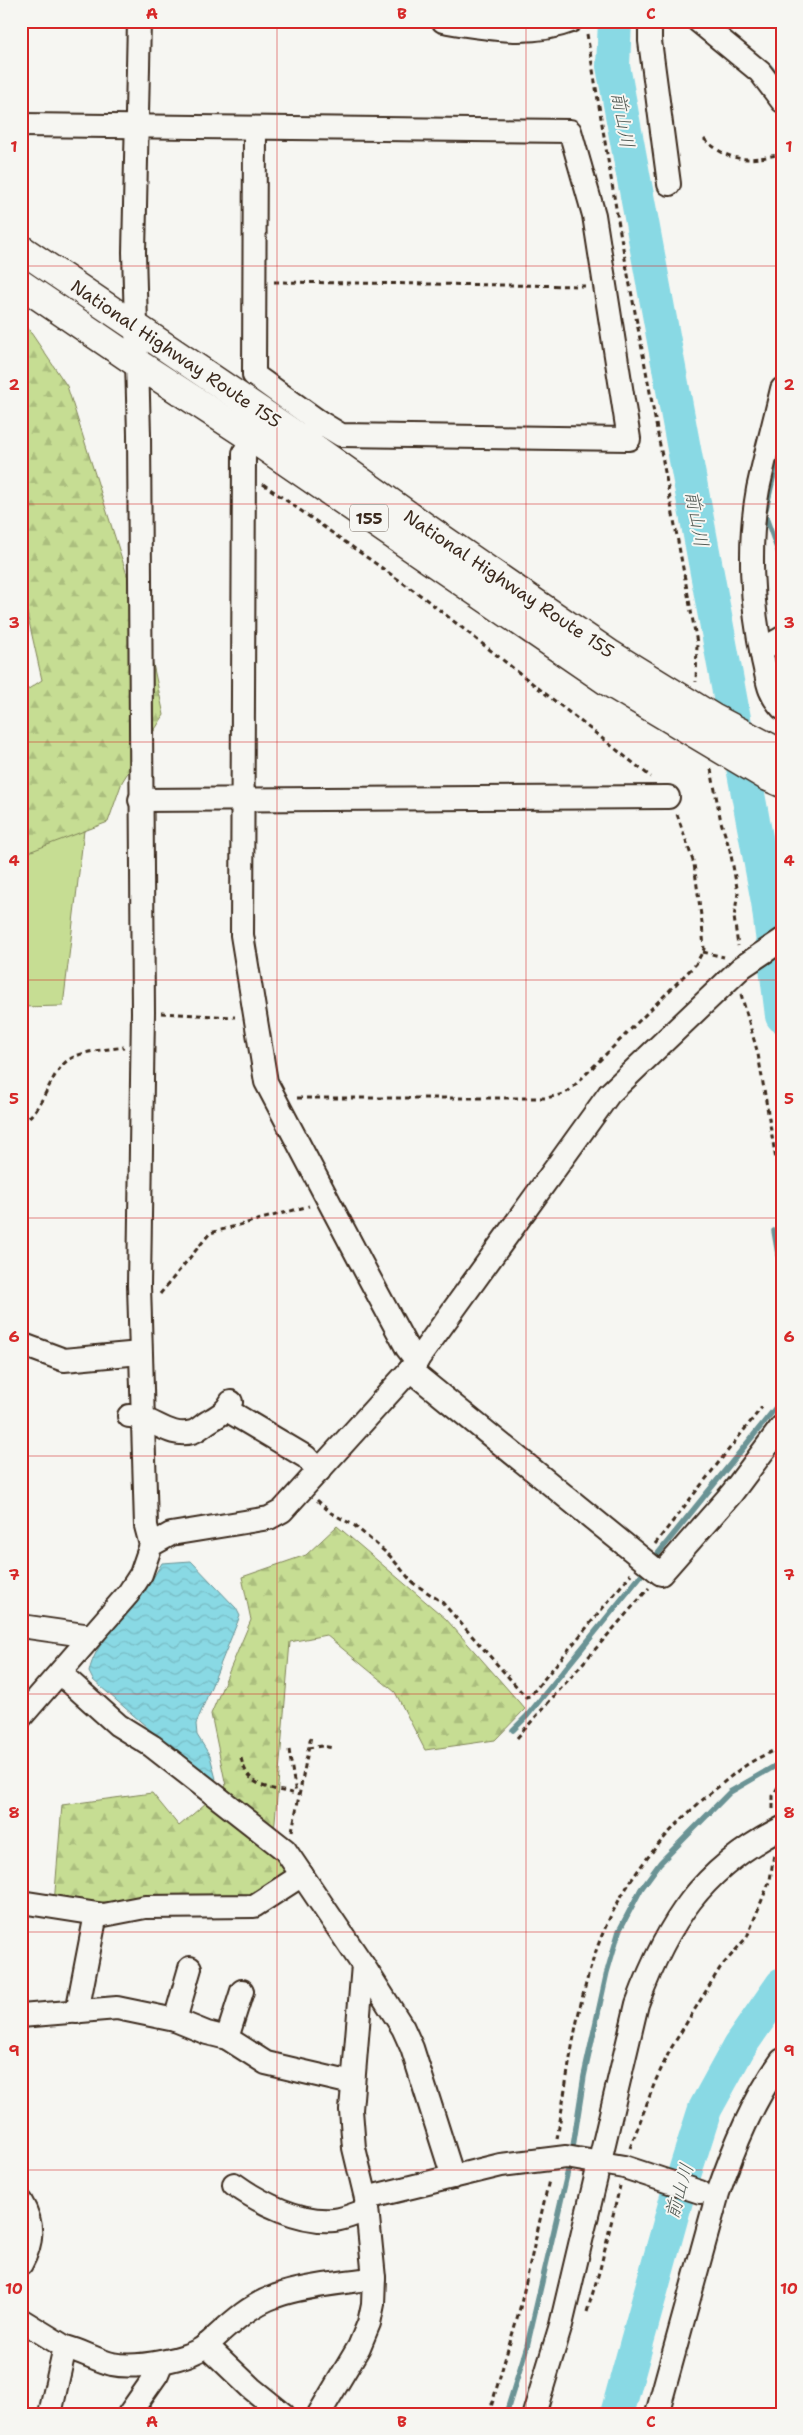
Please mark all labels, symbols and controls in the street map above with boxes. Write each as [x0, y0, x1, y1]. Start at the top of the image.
text: A [146, 3, 158, 24]
text: B [397, 3, 407, 24]
text: C [646, 3, 656, 24]
water label: 前山川 [606, 90, 640, 150]
text: 1 [10, 136, 18, 157]
text: 1 [785, 136, 793, 157]
street label: National Highway Route 155 [66, 274, 286, 434]
text: 2 [8, 374, 20, 395]
text: 2 [783, 374, 795, 395]
water label: 前山川 [680, 489, 714, 549]
road number: 155 [350, 504, 388, 532]
street label: National Highway Route 155 [399, 504, 619, 664]
text: 3 [8, 612, 20, 633]
text: 3 [783, 612, 795, 633]
text: 4 [8, 850, 20, 871]
text: 4 [783, 850, 795, 871]
text: 5 [9, 1088, 19, 1109]
text: 5 [784, 1088, 794, 1109]
text: 6 [8, 1326, 20, 1347]
text: 6 [783, 1326, 795, 1347]
text: 7 [8, 1564, 20, 1585]
text: 7 [783, 1564, 795, 1585]
text: 8 [8, 1802, 20, 1823]
text: 8 [783, 1802, 795, 1823]
text: 9 [8, 2040, 20, 2061]
text: 9 [783, 2040, 795, 2061]
water label: 前山川 [659, 2160, 699, 2222]
text: 10 [5, 2278, 23, 2299]
text: 10 [780, 2278, 798, 2299]
text: A [146, 2411, 158, 2432]
text: B [397, 2411, 407, 2432]
text: C [646, 2411, 656, 2432]

